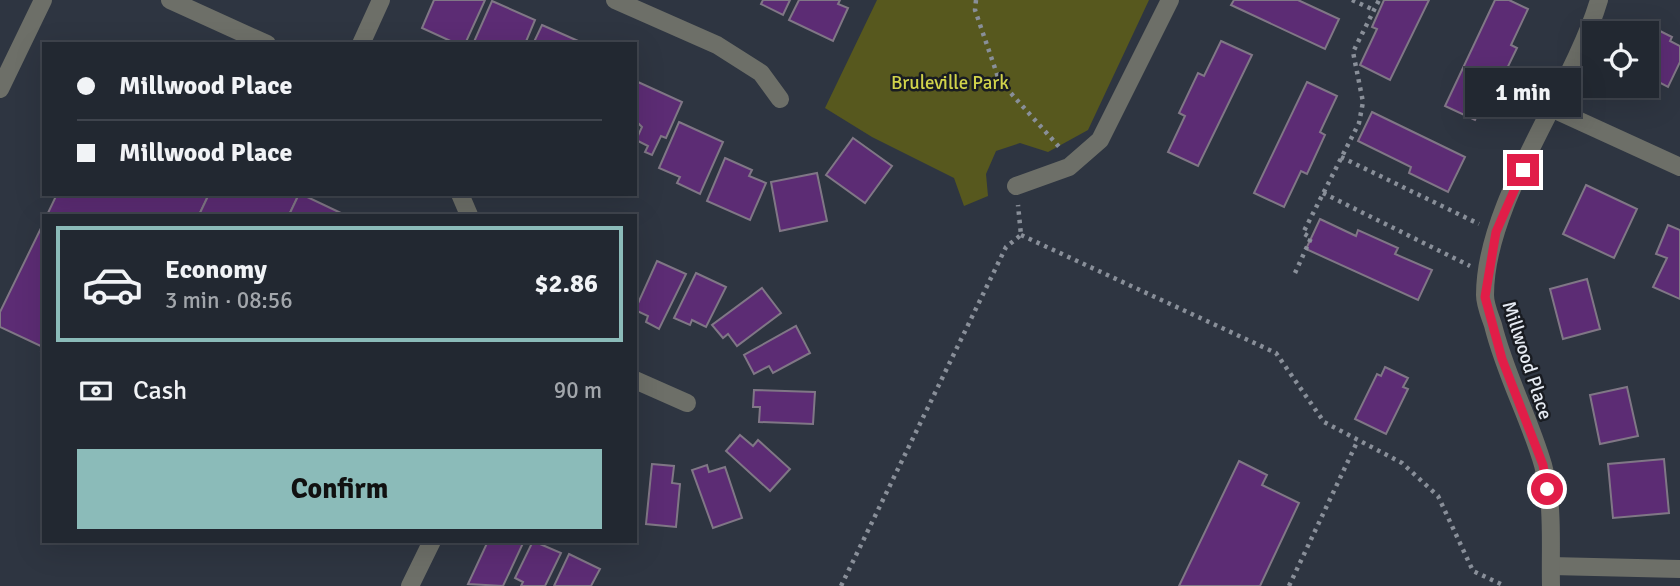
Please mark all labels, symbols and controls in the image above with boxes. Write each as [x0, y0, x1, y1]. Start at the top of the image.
map controls [1582, 21, 1659, 98]
button: locate [1582, 21, 1659, 98]
callout: 1 min [1465, 68, 1581, 118]
text: Millwood Place [119, 70, 292, 102]
park label: Bruleville Park [891, 71, 1009, 95]
text: 1 min [1495, 78, 1551, 107]
text: Millwood Place [119, 137, 292, 169]
route end [1507, 154, 1539, 186]
icon: car [81, 253, 144, 316]
text: Economy [165, 254, 267, 286]
text: $2.86 [534, 268, 598, 300]
text: 3 min · 08:56 [165, 286, 293, 315]
street label: Millwood Place [1497, 298, 1557, 423]
icon: cash [77, 372, 115, 410]
text: Cash [133, 375, 187, 407]
text: 90 m [554, 376, 602, 405]
button: Confirm [77, 449, 602, 529]
route start [1531, 473, 1563, 505]

